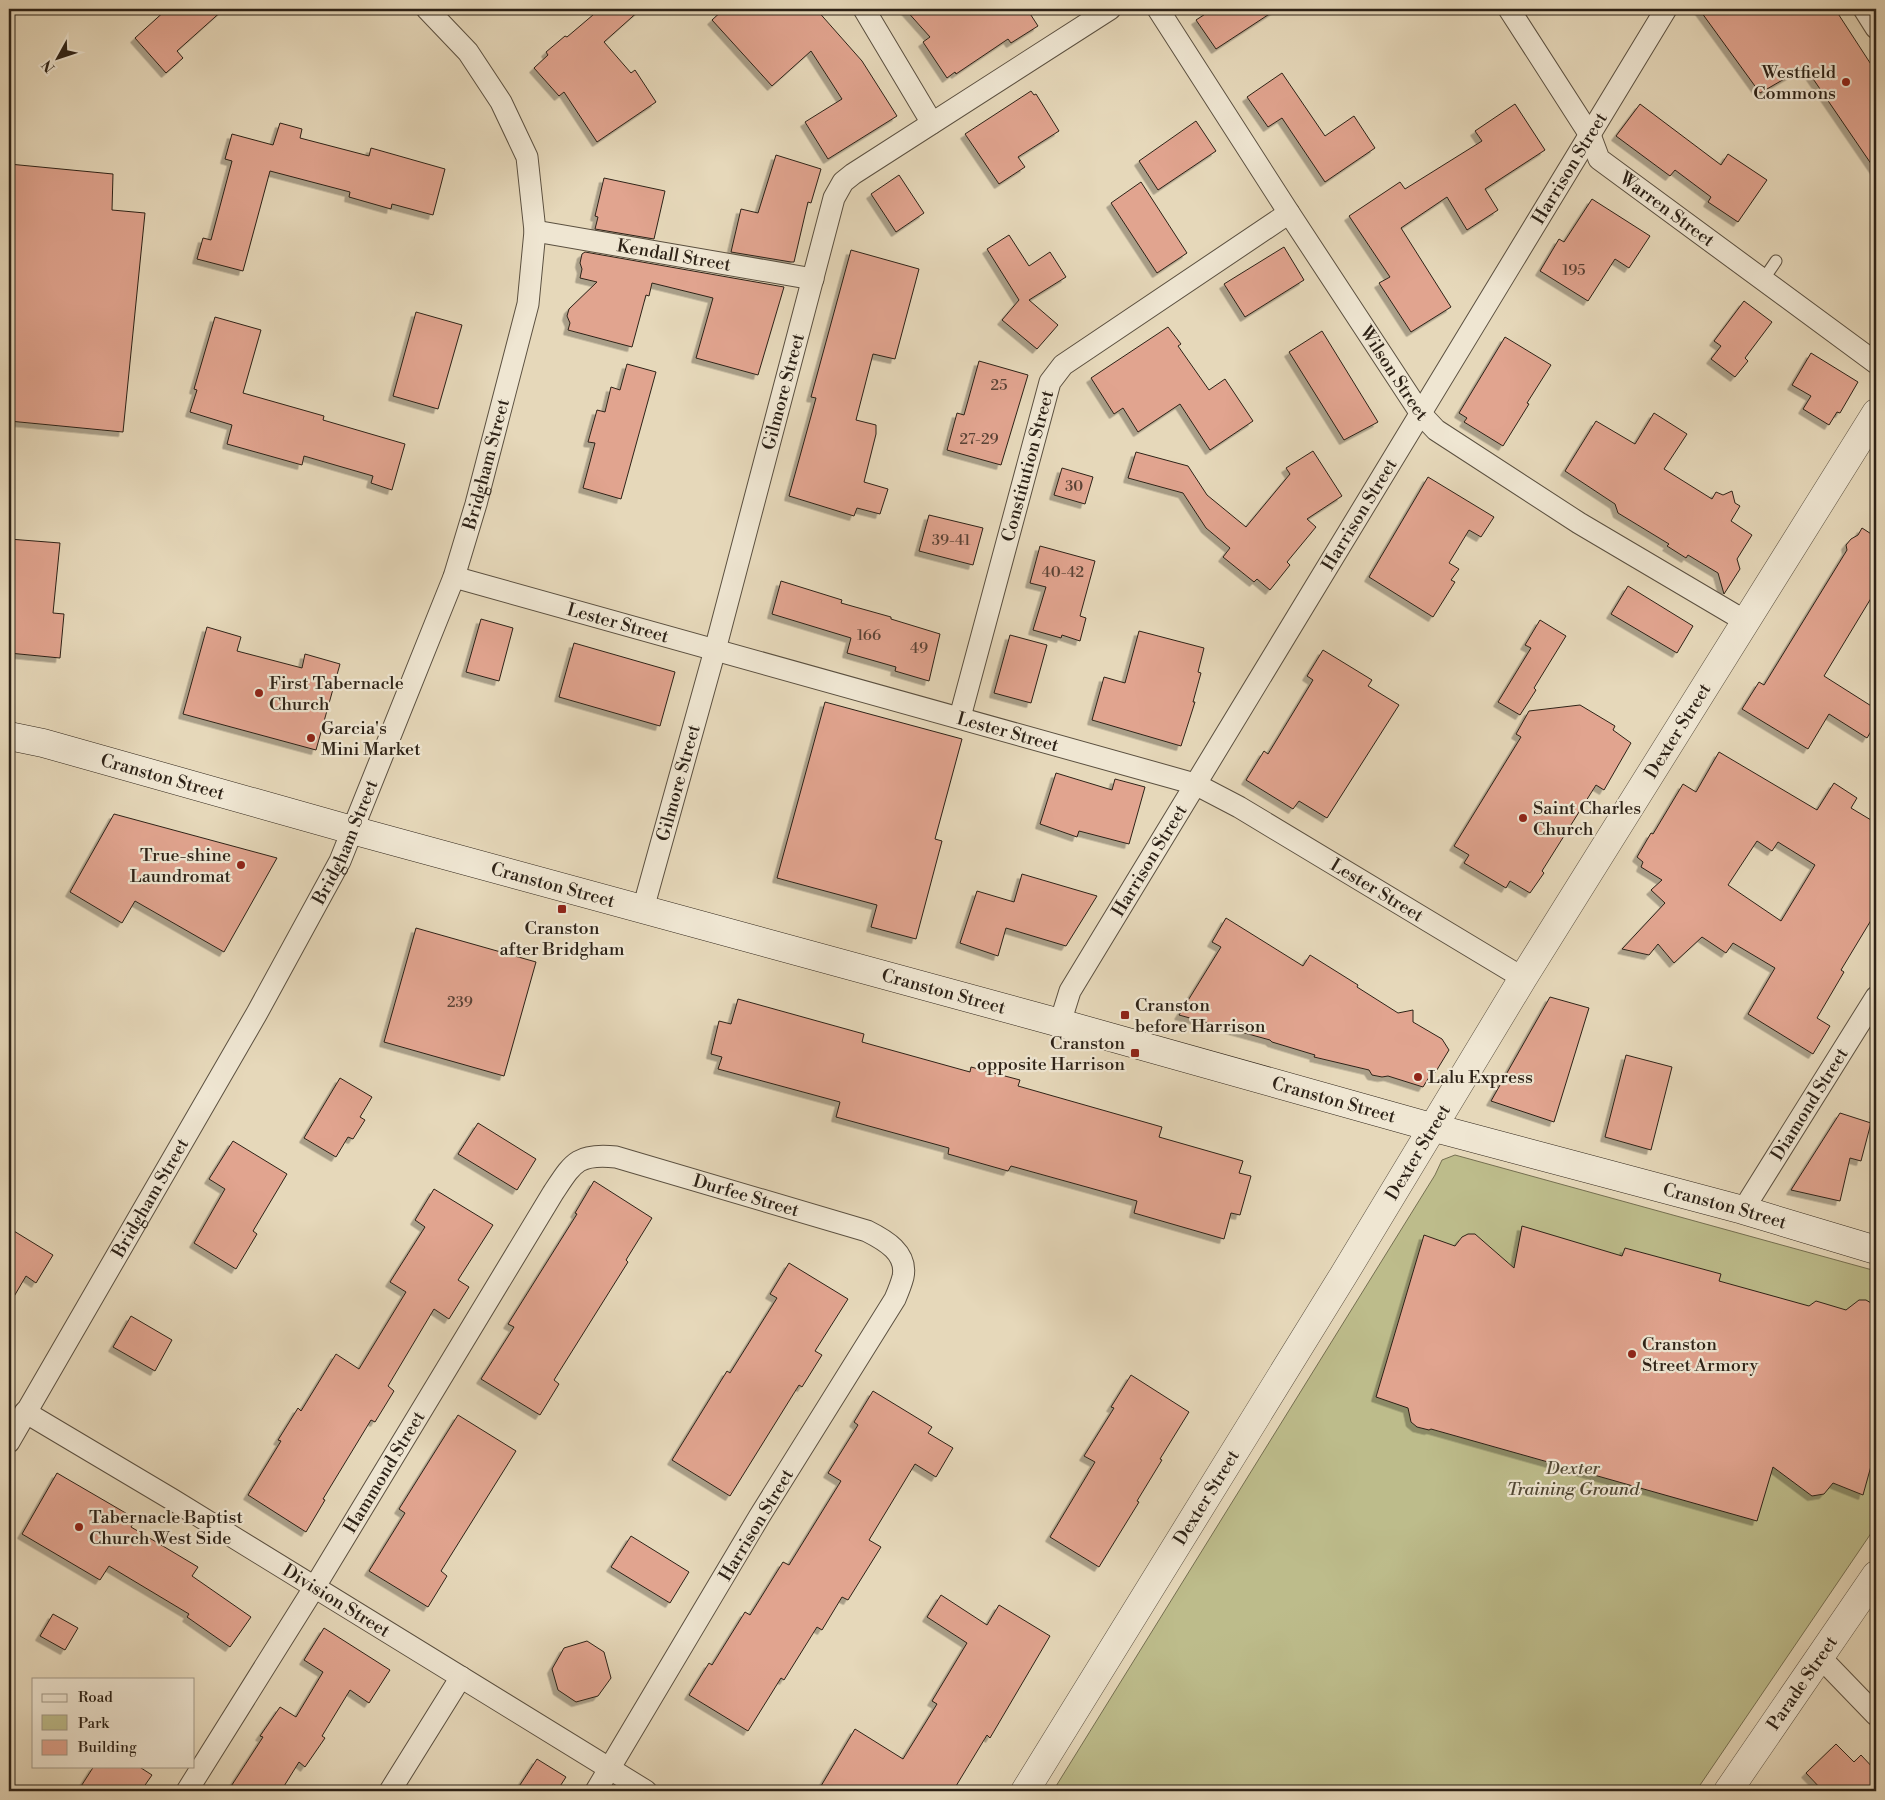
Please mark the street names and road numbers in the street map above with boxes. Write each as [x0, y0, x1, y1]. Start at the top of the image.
street label: Harrison Street [1527, 108, 1613, 229]
street label: Warren Street [1614, 166, 1719, 253]
street label: Kendall Street [615, 234, 733, 277]
street label: Wilson Street [1354, 321, 1433, 427]
street label: Gilmore Street [757, 330, 810, 453]
street label: Constitution Street [997, 387, 1059, 544]
street label: Bridgham Street [458, 396, 515, 534]
street label: Harrison Street [1317, 454, 1403, 575]
street label: Lester Street [564, 598, 672, 649]
street label: Dexter Street [1640, 679, 1717, 783]
street label: Lester Street [954, 707, 1062, 758]
street label: Gilmore Street [651, 722, 706, 844]
street label: Cranston Street [98, 749, 228, 806]
street label: Bridgham Street [307, 776, 384, 910]
street label: Harrison Street [1107, 800, 1193, 921]
street label: Lester Street [1326, 854, 1428, 928]
street label: Cranston Street [488, 857, 618, 913]
street label: Cranston Street [879, 964, 1009, 1020]
street label: Diamond Street [1766, 1043, 1854, 1165]
street label: Cranston Street [1269, 1072, 1399, 1129]
street label: Dexter Street [1381, 1100, 1456, 1204]
street label: Bridgham Street [106, 1134, 195, 1263]
street label: Durfee Street [690, 1169, 802, 1223]
street label: Cranston Street [1660, 1178, 1790, 1235]
street label: Hammond Street [339, 1406, 431, 1538]
street label: Dexter Street [1169, 1445, 1245, 1550]
street label: Harrison Street [714, 1464, 799, 1586]
street label: Division Street [278, 1559, 395, 1643]
street label: Parade Street [1762, 1631, 1843, 1735]

